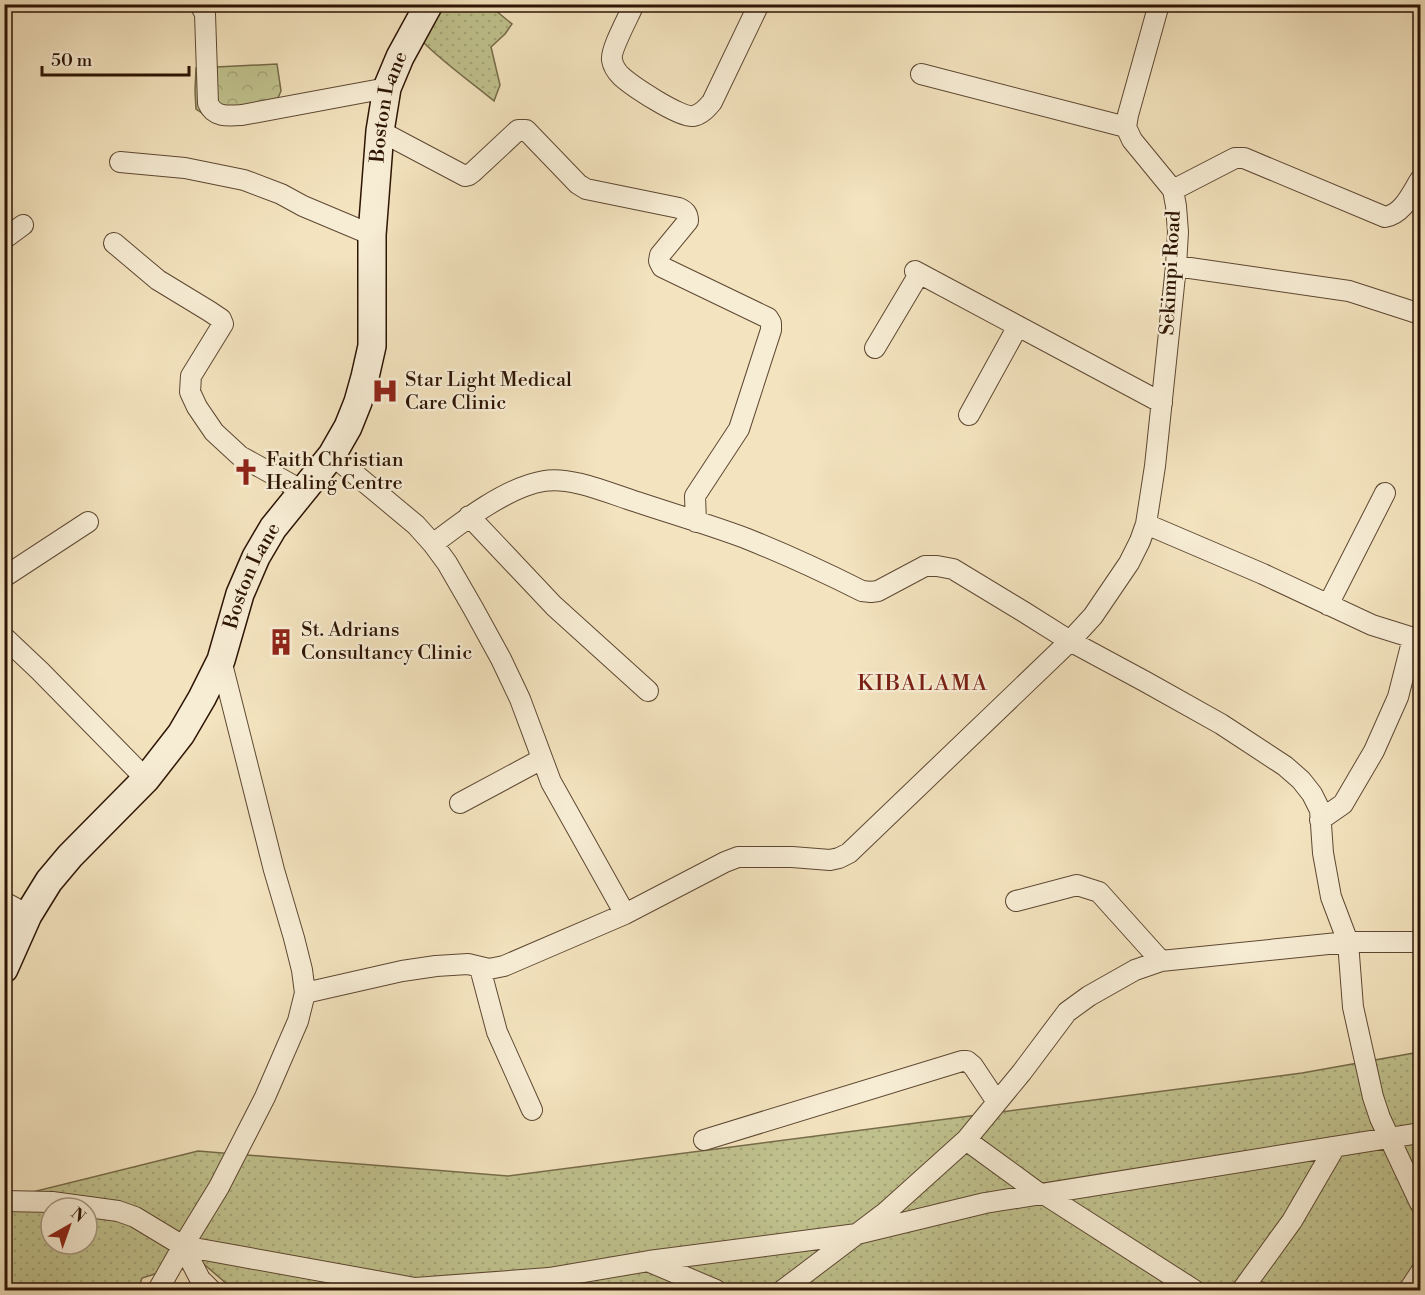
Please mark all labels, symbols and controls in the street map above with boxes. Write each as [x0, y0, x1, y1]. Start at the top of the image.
scale bar [42, 39, 189, 77]
street label: Boston Lane [365, 48, 413, 165]
text: 50 m [51, 49, 93, 72]
street label: Sekimpi Road [1155, 209, 1187, 336]
place label: Star Light Medical Care Clinic [405, 368, 572, 416]
hospital icon: Star Light Medical Care Clinic [370, 376, 400, 406]
place label: Faith Christian Healing Centre [266, 448, 404, 496]
church icon: Faith Christian Healing Centre [231, 457, 261, 487]
street label: Boston Lane [218, 518, 286, 633]
place label: St. Adrians Consultancy Clinic [301, 618, 472, 666]
building icon: St. Adrians Consultancy Clinic [266, 627, 296, 657]
district label: KIBALAMA [857, 670, 989, 697]
north arrow [39, 1196, 99, 1256]
text: N [67, 1204, 90, 1227]

